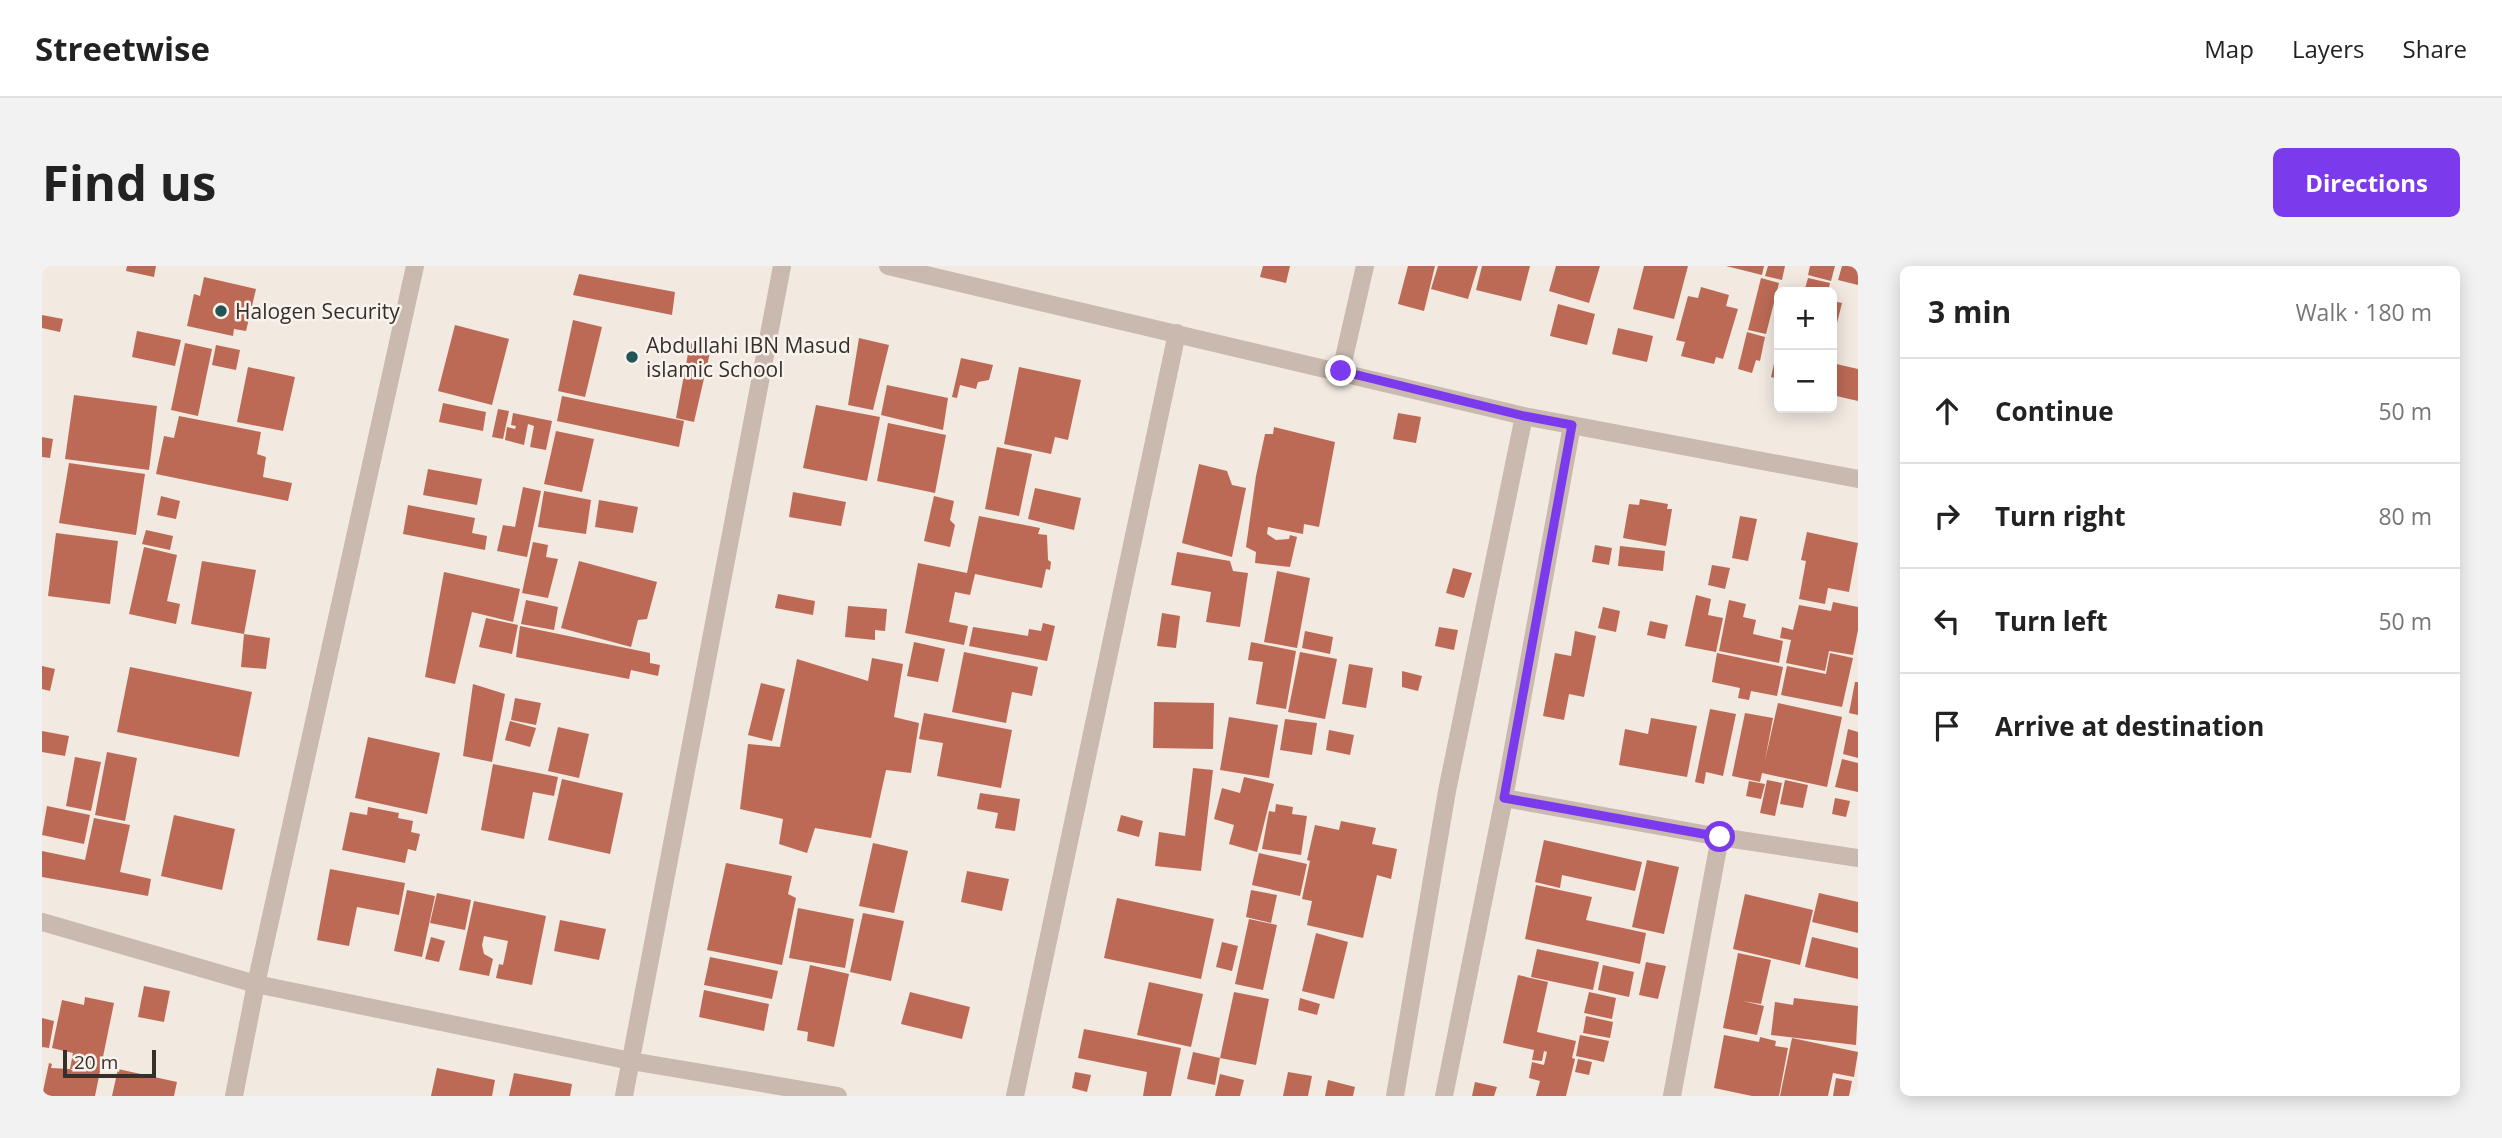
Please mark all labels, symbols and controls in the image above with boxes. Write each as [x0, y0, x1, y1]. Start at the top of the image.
text: Streetwise [35, 26, 210, 71]
text: Map [2204, 32, 2254, 65]
text: Layers [2292, 32, 2365, 65]
text: Share [2403, 32, 2467, 65]
button: Directions [2273, 148, 2460, 217]
text: Find us [42, 149, 216, 215]
map controls [1774, 287, 1837, 413]
button: + [1774, 287, 1837, 350]
text: 3 min [1928, 291, 2011, 332]
text: Walk · 180 m [2295, 296, 2432, 328]
place label: Halogen Security [235, 297, 400, 325]
marker: Halogen Security [213, 303, 229, 319]
place label: Abdullahi IBN Masud islamic School [646, 331, 851, 383]
marker: Abdullahi IBN Masud islamic School [624, 349, 640, 365]
button: − [1774, 350, 1837, 413]
route end [1325, 355, 1356, 386]
icon: ahead [1928, 392, 1966, 430]
text: Continue [1995, 393, 2114, 429]
text: 50 m [2378, 395, 2432, 427]
icon: right [1928, 497, 1966, 535]
text: Turn right [1995, 498, 2126, 534]
text: 80 m [2378, 500, 2432, 532]
icon: left [1928, 602, 1966, 640]
text: Turn left [1995, 603, 2107, 639]
text: 50 m [2378, 605, 2432, 637]
icon: arrive [1928, 707, 1966, 745]
text: Arrive at destination [1995, 708, 2264, 744]
route start [1704, 821, 1735, 852]
scale bar [63, 1047, 156, 1079]
text: 20 m [74, 1049, 118, 1075]

